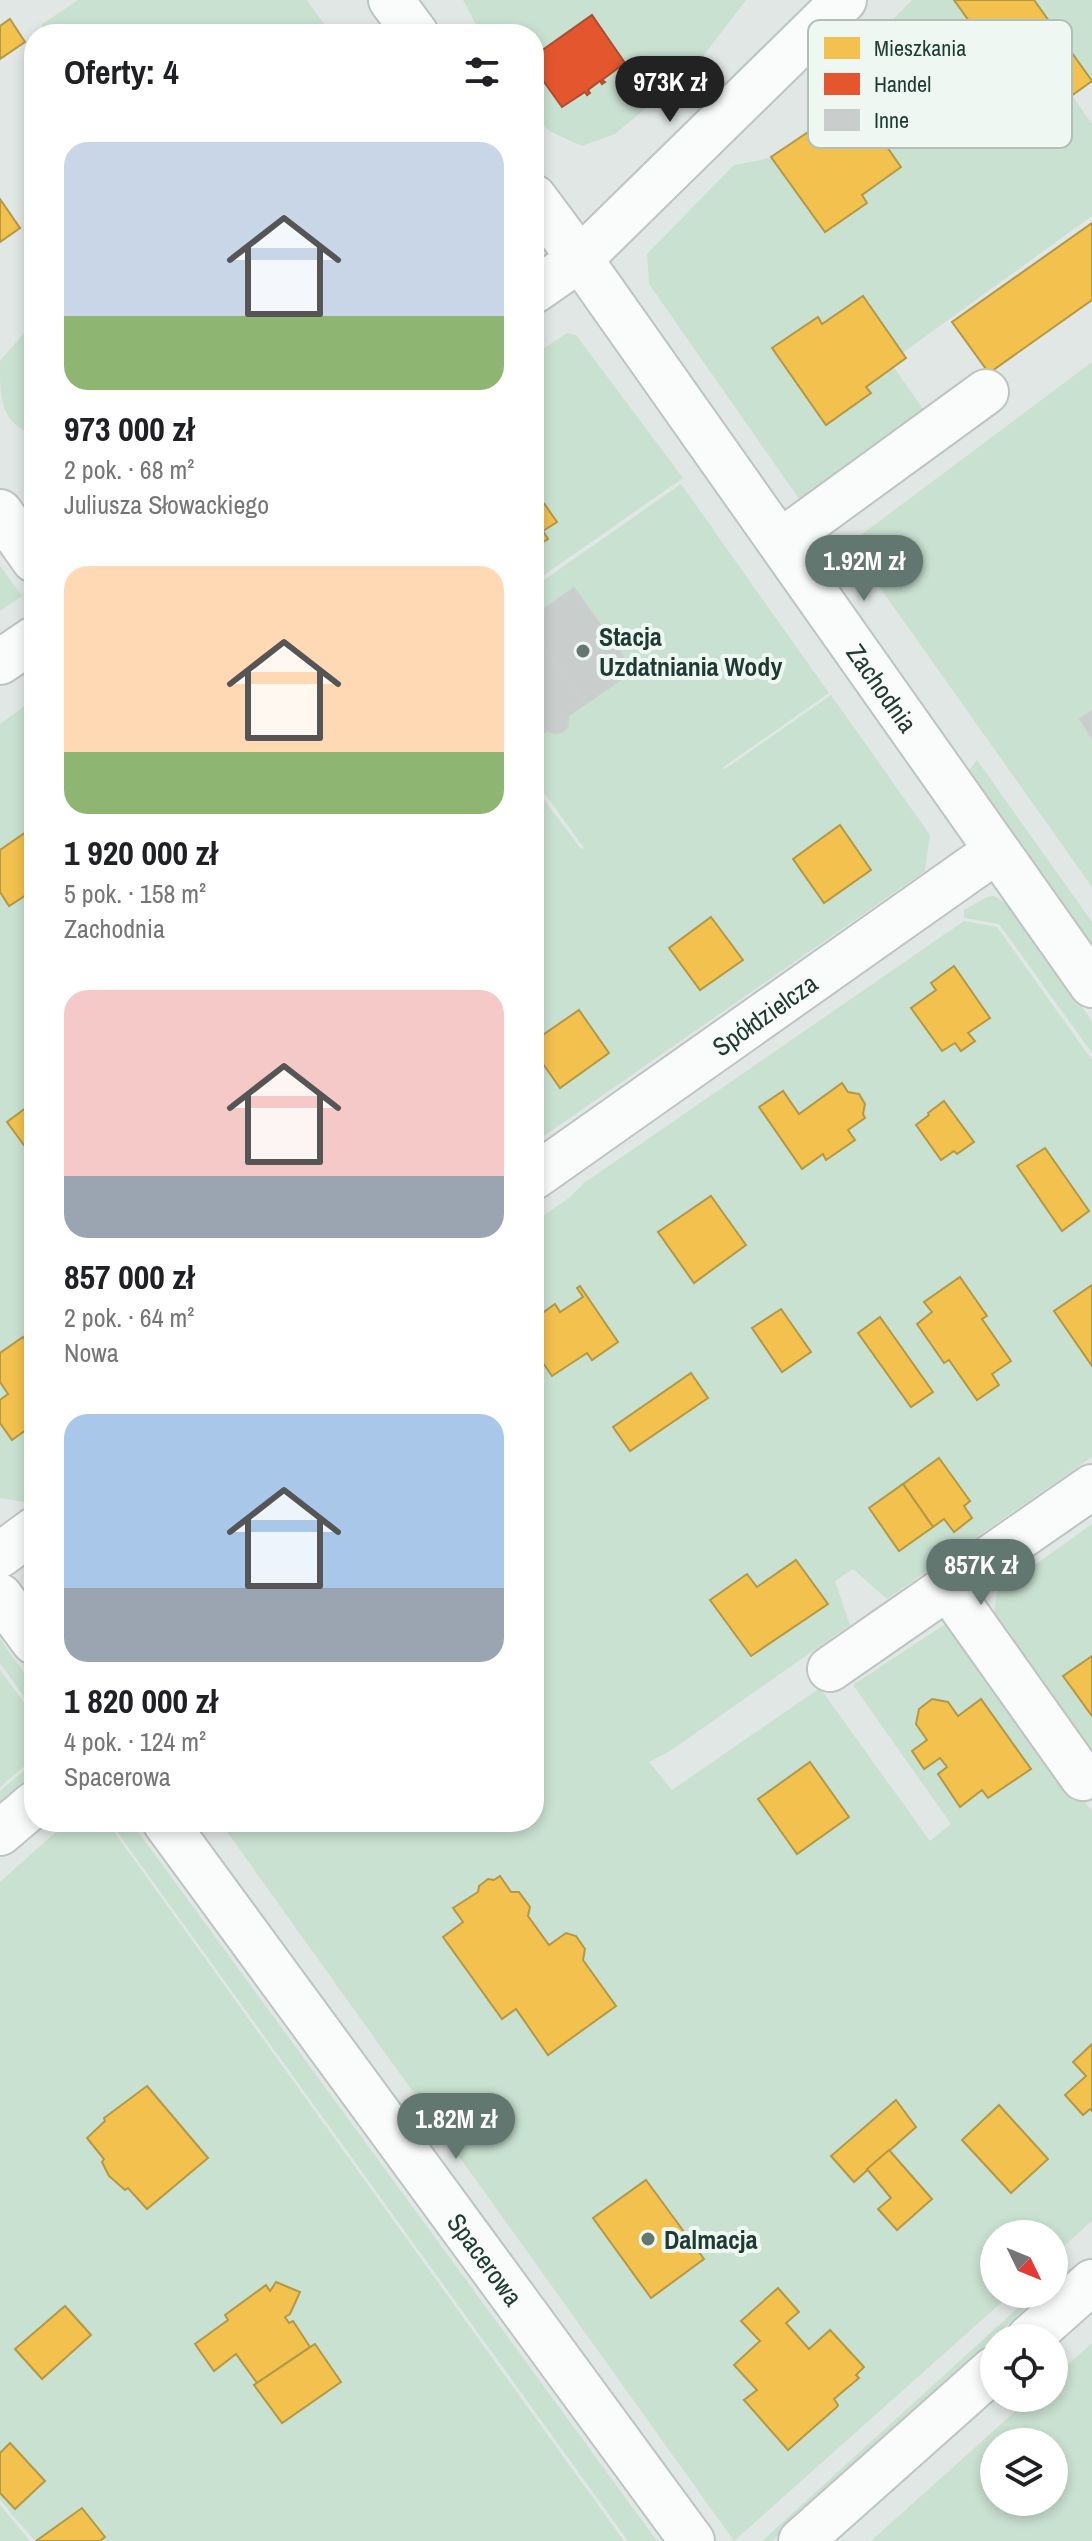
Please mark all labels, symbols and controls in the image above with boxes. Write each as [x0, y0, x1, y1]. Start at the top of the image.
legend [808, 20, 1072, 148]
text: Mieszkania [874, 33, 966, 63]
text: Oferty: 4 [64, 49, 179, 95]
icon: filters [460, 50, 504, 94]
pin: 973K zł [596, 56, 744, 124]
text: 973K zł [633, 64, 707, 99]
text: Handel [874, 69, 931, 99]
text: Inne [874, 105, 909, 135]
icon: home [212, 194, 356, 338]
text: 973 000 zł [64, 406, 194, 452]
text: 2 pok. · 68 m² [64, 452, 194, 487]
text: Juliusza Słowackiego [64, 487, 269, 522]
pin: 1.92M zł [781, 535, 947, 603]
text: 1.92M zł [823, 543, 905, 578]
icon: home [212, 618, 356, 762]
place label: Stacja Uzdatniania Wody [599, 619, 782, 684]
street label: Zachodnia [839, 637, 926, 739]
marker: Stacja Uzdatniania Wody [574, 642, 592, 660]
text: 1 920 000 zł [64, 830, 217, 876]
text: 5 pok. · 158 m² [64, 876, 206, 911]
text: Zachodnia [64, 911, 165, 946]
street label: Spółdzielcza [705, 965, 824, 1064]
icon: home [212, 1042, 356, 1186]
text: 857 000 zł [64, 1254, 194, 1300]
text: 2 pok. · 64 m² [64, 1300, 194, 1335]
text: Nowa [64, 1335, 119, 1370]
icon: home [212, 1466, 356, 1610]
pin: 857K zł [907, 1539, 1055, 1607]
text: 857K zł [944, 1547, 1018, 1582]
text: 1 820 000 zł [64, 1678, 217, 1724]
text: 4 pok. · 124 m² [64, 1724, 206, 1759]
text: Spacerowa [64, 1759, 171, 1794]
pin: 1.82M zł [373, 2093, 539, 2161]
text: 1.82M zł [415, 2101, 497, 2136]
street label: Spacerowa [440, 2206, 531, 2313]
north arrow [980, 2220, 1068, 2308]
map controls [980, 2220, 1068, 2516]
place label: Dalmacja [664, 2222, 758, 2257]
marker: Dalmacja [639, 2230, 657, 2248]
button: locate [980, 2324, 1068, 2412]
button: layers [980, 2428, 1068, 2516]

